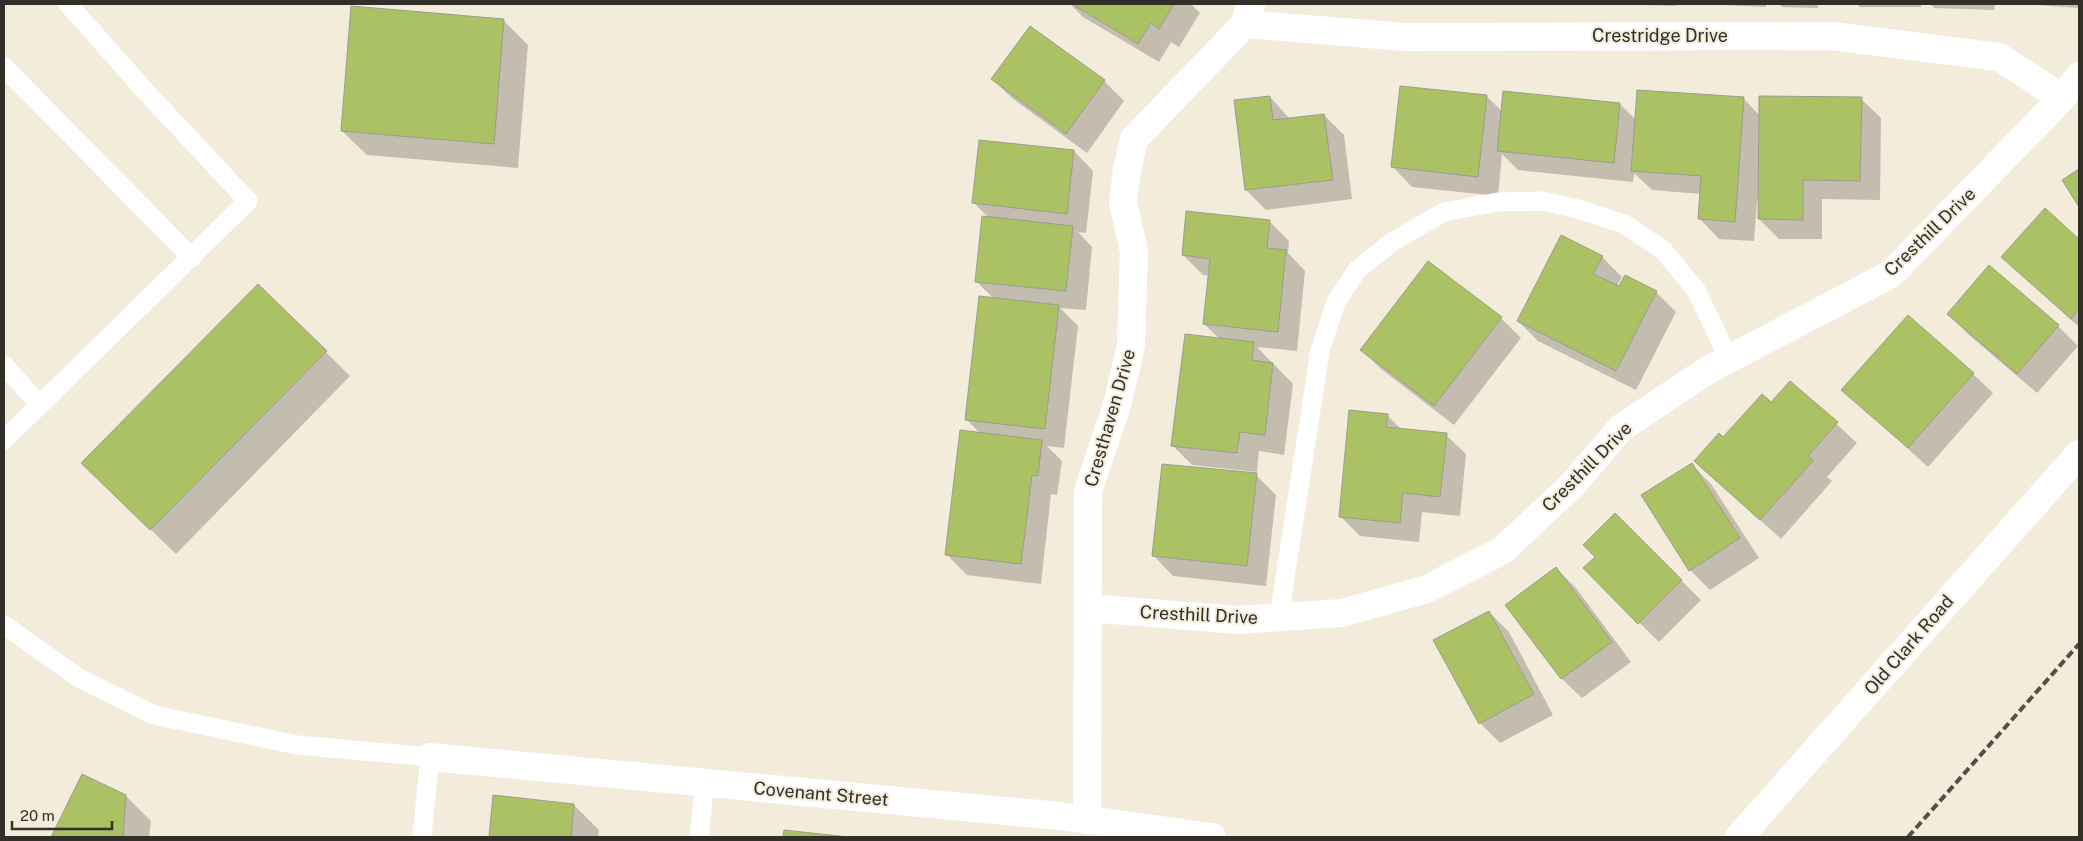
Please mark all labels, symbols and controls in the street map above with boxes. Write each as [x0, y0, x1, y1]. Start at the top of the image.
street label: Crestridge Drive [1592, 25, 1728, 46]
street label: Cresthill Drive [1880, 183, 1980, 280]
street label: Cresthaven Drive [1080, 347, 1139, 489]
street label: Cresthill Drive [1537, 417, 1636, 516]
street label: Old Clark Road [1860, 591, 1958, 699]
street label: Cresthill Drive [1139, 601, 1259, 628]
street label: Covenant Street [753, 777, 890, 810]
scale bar [12, 798, 112, 830]
text: 20 m [20, 807, 55, 824]

